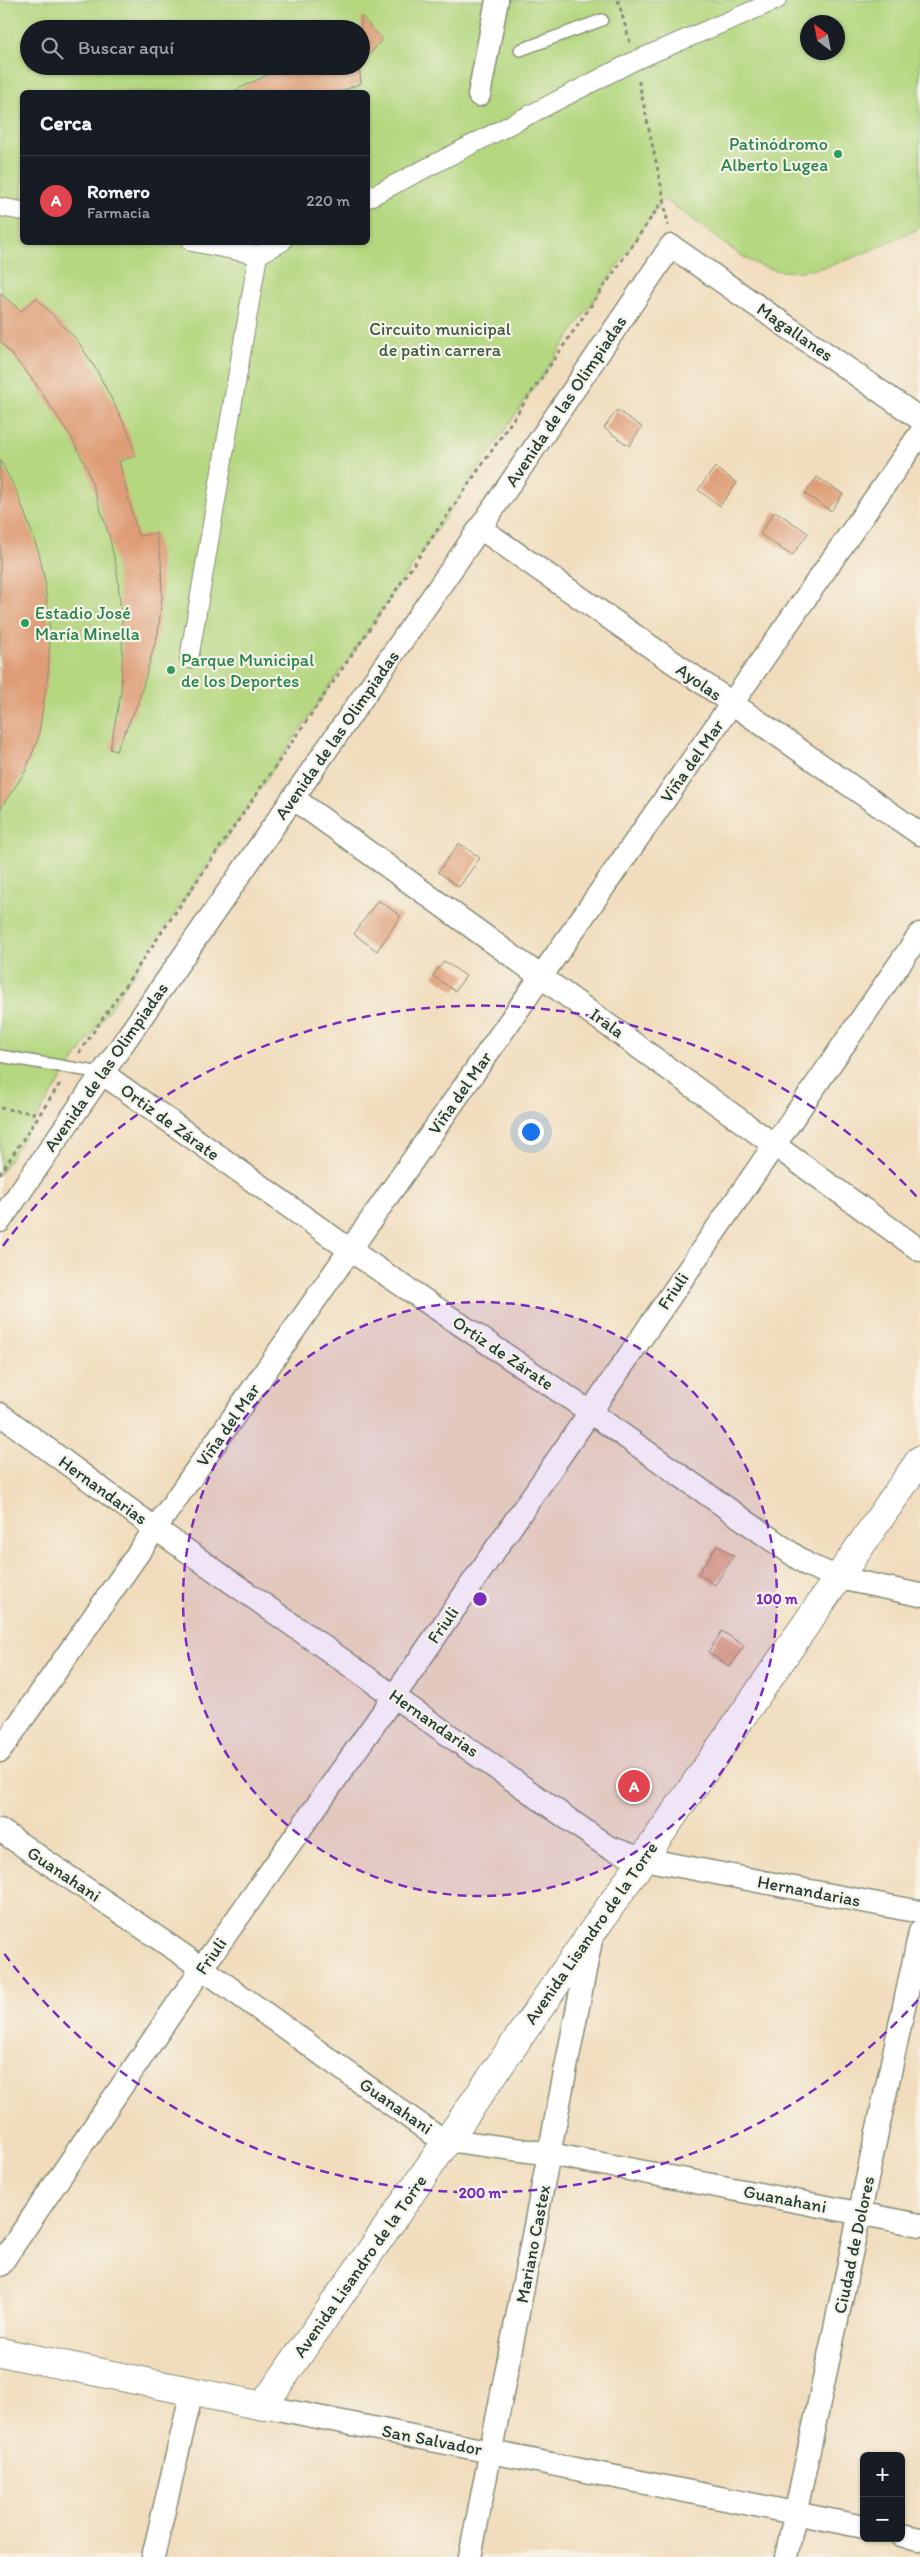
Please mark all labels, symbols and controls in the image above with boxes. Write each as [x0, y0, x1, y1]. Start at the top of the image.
north arrow [800, 15, 845, 60]
search box [20, 20, 370, 75]
icon: search [38, 34, 66, 62]
text: Buscar aquí [78, 36, 174, 59]
text: Cerca [40, 110, 92, 135]
place label: Patinódromo Alberto Lugea [721, 133, 828, 176]
marker: Patinódromo Alberto Lugea [832, 148, 844, 160]
text: Romero [87, 180, 150, 203]
text: A [51, 191, 61, 210]
text: 220 m [306, 191, 350, 210]
text: Farmacia [87, 203, 150, 222]
street label: Magallanes [753, 298, 837, 366]
street label: Avenida de las Olimpiadas [501, 311, 631, 491]
park label: Circuito municipal de patin carrera [369, 318, 511, 361]
place label: Estadio José María Minella [35, 602, 140, 645]
marker: Estadio José María Minella [19, 617, 31, 629]
street label: Avenida de las Olimpiadas [270, 646, 404, 824]
place label: Parque Municipal de los Deportes [181, 649, 314, 692]
street label: Ayolas [672, 658, 726, 706]
marker: Parque Municipal de los Deportes [165, 664, 177, 676]
street label: Viña del Mar [655, 714, 729, 807]
street label: Avenida de las Olimpiadas [39, 978, 173, 1156]
street label: Irala [585, 1003, 629, 1043]
street label: Viña del Mar [423, 1046, 497, 1139]
street label: Ortiz de Zárate [116, 1079, 224, 1165]
your location [518, 1119, 544, 1145]
street label: Friuli [653, 1268, 693, 1314]
street label: Ortiz de Zárate [448, 1311, 558, 1395]
street label: Viña del Mar [191, 1378, 265, 1471]
street label: Hernandarias [54, 1450, 152, 1530]
centre of rings [471, 1590, 489, 1608]
text: 100 m [756, 1590, 798, 1608]
street label: Friuli [422, 1602, 464, 1648]
street label: Hernandarias [385, 1684, 483, 1762]
pin: A [618, 1767, 650, 1805]
street label: Avenida Lisandro de la Torre [520, 1837, 662, 2029]
street label: Guanahani [23, 1841, 105, 1907]
street label: Hernandarias [756, 1870, 862, 1912]
street label: Friuli [190, 1933, 232, 1979]
street label: Guanahani [355, 2073, 437, 2139]
street label: Avenida Lisandro de la Torre [289, 2170, 431, 2362]
street label: Ciudad de Dolores [829, 2174, 879, 2316]
street label: Guanahani [742, 2180, 828, 2218]
street label: Mariano Castex [511, 2183, 555, 2305]
text: 200 m [459, 2184, 502, 2202]
street label: San Salvador [380, 2420, 484, 2461]
map controls [860, 2452, 905, 2542]
button: + [860, 2452, 905, 2497]
button: − [860, 2497, 905, 2542]

